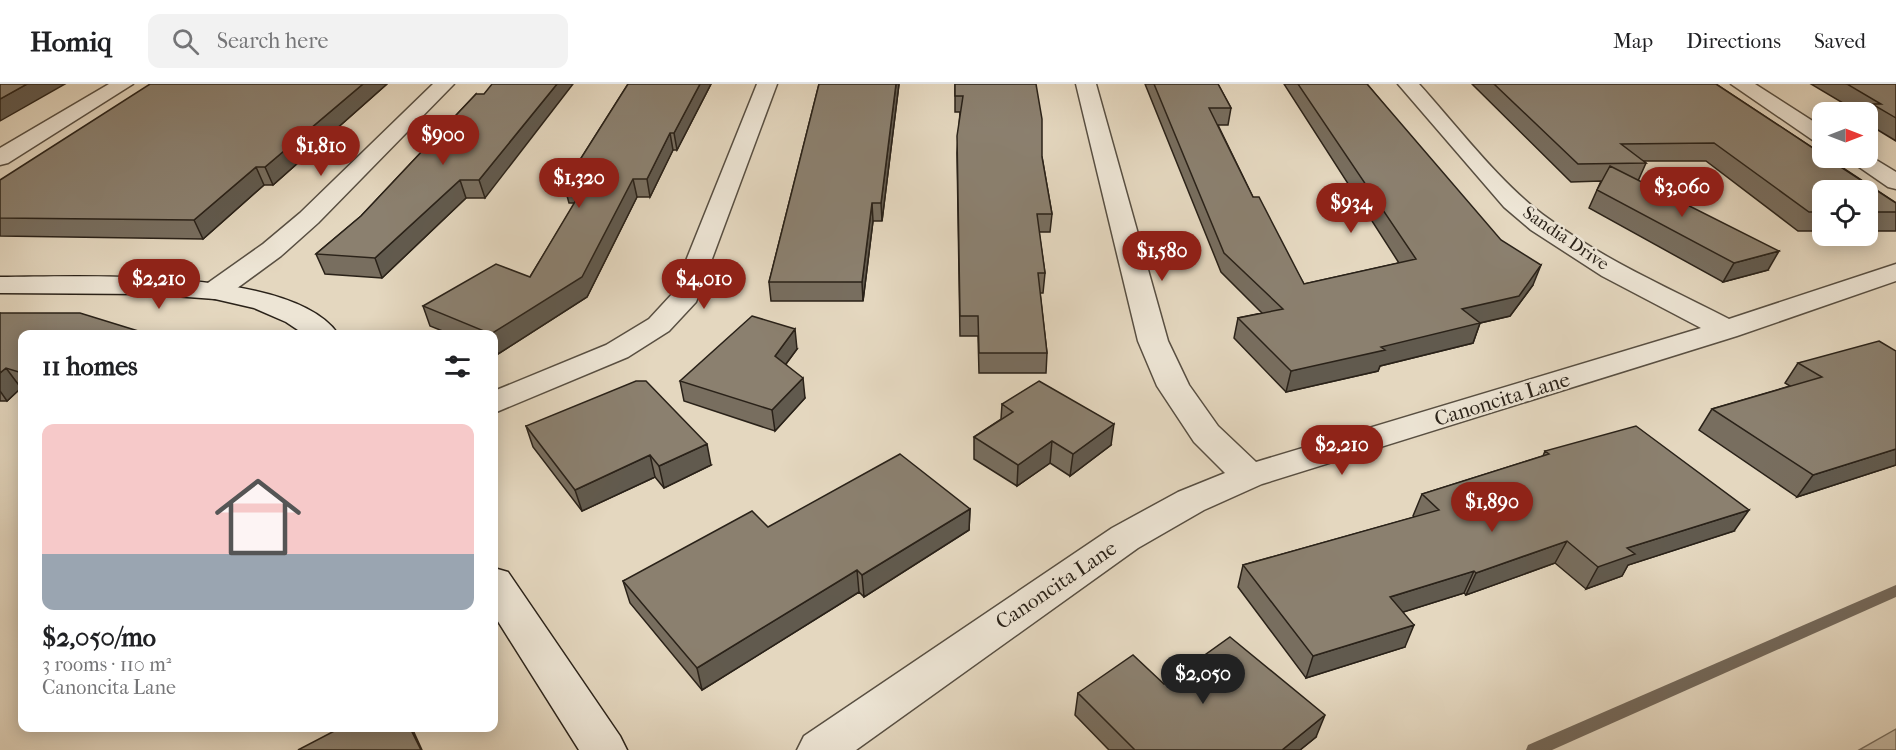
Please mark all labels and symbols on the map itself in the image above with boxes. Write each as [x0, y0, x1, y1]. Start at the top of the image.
north arrow [1812, 102, 1878, 168]
pin: $900 [407, 115, 479, 166]
pin: $1,810 [272, 126, 370, 177]
pin: $1,320 [530, 158, 628, 209]
pin: $3,060 [1633, 167, 1731, 218]
pin: $934 [1315, 183, 1387, 234]
street label: Sandia Drive [1519, 202, 1613, 275]
pin: $1,580 [1113, 231, 1211, 282]
pin: $2,210 [110, 259, 208, 310]
pin: $4,010 [655, 259, 753, 310]
street label: Canoncita Lane [1431, 367, 1573, 431]
pin: $2,210 [1293, 425, 1391, 476]
pin: $1,890 [1443, 482, 1541, 533]
street label: Canoncita Lane [991, 536, 1121, 634]
pin: $2,050 [1154, 654, 1252, 705]

